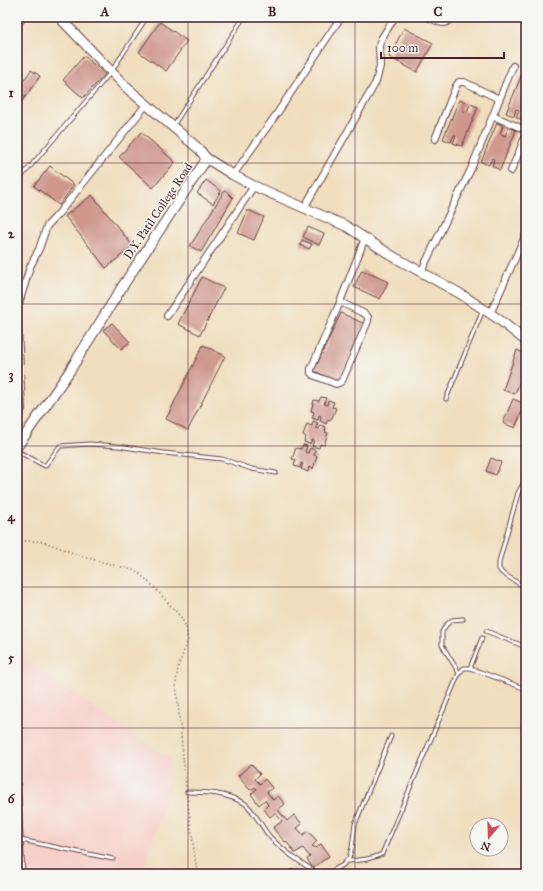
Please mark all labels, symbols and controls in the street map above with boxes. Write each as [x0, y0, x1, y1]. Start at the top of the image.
text: A [100, 4, 110, 20]
text: B [268, 4, 277, 20]
text: C [434, 4, 443, 20]
scale bar [381, 34, 504, 60]
text: 100 m [387, 41, 418, 55]
text: 1 [8, 85, 14, 101]
street label: D.Y. Patil College Road [121, 160, 196, 262]
text: 2 [8, 226, 15, 242]
text: 3 [8, 367, 14, 383]
text: 4 [7, 509, 15, 525]
text: 5 [8, 650, 15, 666]
text: 6 [8, 791, 16, 807]
north arrow [469, 817, 509, 857]
text: N [479, 838, 492, 854]

